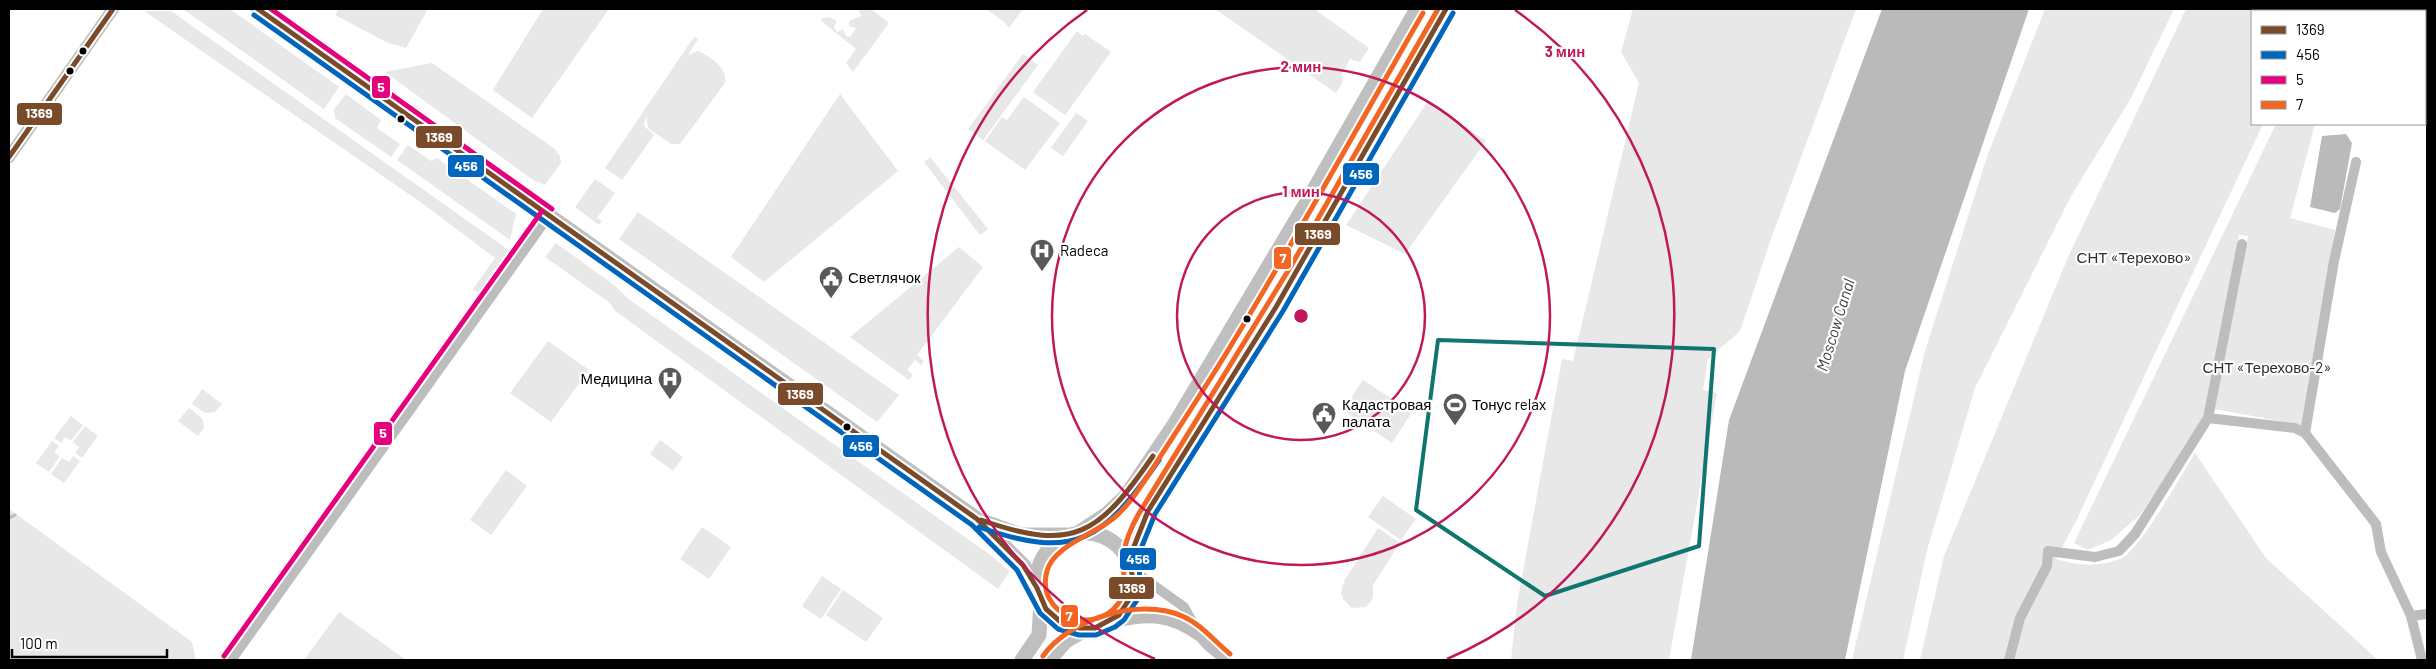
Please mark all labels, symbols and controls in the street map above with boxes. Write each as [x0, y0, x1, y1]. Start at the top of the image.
legend [2251, 10, 2426, 125]
text: 1369 [2296, 20, 2325, 38]
text: 3 мин [1545, 42, 1585, 60]
text: 456 [2296, 45, 2320, 63]
unlabelled marker [78, 46, 88, 56]
text: 2 мин [1281, 57, 1321, 75]
unlabelled marker [65, 66, 75, 76]
text: 5 [2296, 70, 2304, 88]
line badge: 5 [371, 75, 391, 99]
text: 5 [377, 78, 385, 95]
text: 7 [2296, 95, 2303, 113]
line badge: 1369 [16, 102, 63, 126]
text: 1369 [25, 104, 53, 121]
unlabelled marker [396, 114, 406, 124]
line badge: 1369 [415, 125, 463, 149]
text: 1369 [425, 128, 453, 145]
line badge: 456 [447, 154, 485, 178]
text: 456 [454, 157, 478, 174]
line badge: 456 [1342, 162, 1380, 186]
text: 456 [1349, 165, 1373, 182]
text: 1 мин [1282, 182, 1320, 200]
line badge: 1369 [1294, 222, 1341, 246]
text: 1369 [1304, 225, 1332, 242]
hospital icon: Radeca [1029, 238, 1055, 272]
place label: Radeca [1060, 241, 1109, 259]
line badge: 7 [1273, 246, 1292, 270]
park label: СНТ «Терехово» [2077, 248, 2191, 266]
text: 7 [1280, 249, 1287, 266]
public building icon: Светлячок [818, 265, 844, 299]
place label: Светлячок [848, 268, 921, 286]
water label: Moscow Canal [1811, 276, 1858, 373]
centre of rings [1292, 307, 1310, 325]
unlabelled marker [1242, 314, 1252, 324]
park label: СНТ «Терехово-2» [2203, 358, 2331, 376]
hospital icon: Медицина [657, 366, 683, 400]
place label: Медицина [581, 369, 653, 387]
line badge: 1369 [777, 382, 824, 406]
text: 1369 [786, 385, 814, 402]
sports icon: Тонус relax [1442, 392, 1468, 426]
place label: Кадастровая палата [1342, 395, 1432, 430]
place label: Тонус relax [1472, 395, 1546, 413]
public building icon: Кадастровая палата [1311, 401, 1337, 435]
line badge: 5 [373, 421, 393, 446]
unlabelled marker [842, 422, 852, 432]
text: 5 [379, 424, 387, 441]
line badge: 456 [842, 434, 880, 458]
text: 456 [849, 437, 873, 454]
line badge: 456 [1119, 547, 1157, 571]
text: 456 [1126, 550, 1150, 567]
line badge: 1369 [1108, 576, 1155, 600]
text: 1369 [1118, 579, 1146, 596]
line badge: 7 [1060, 604, 1079, 628]
text: 7 [1066, 607, 1073, 624]
scale bar [12, 626, 168, 658]
text: 100 m [20, 634, 58, 652]

